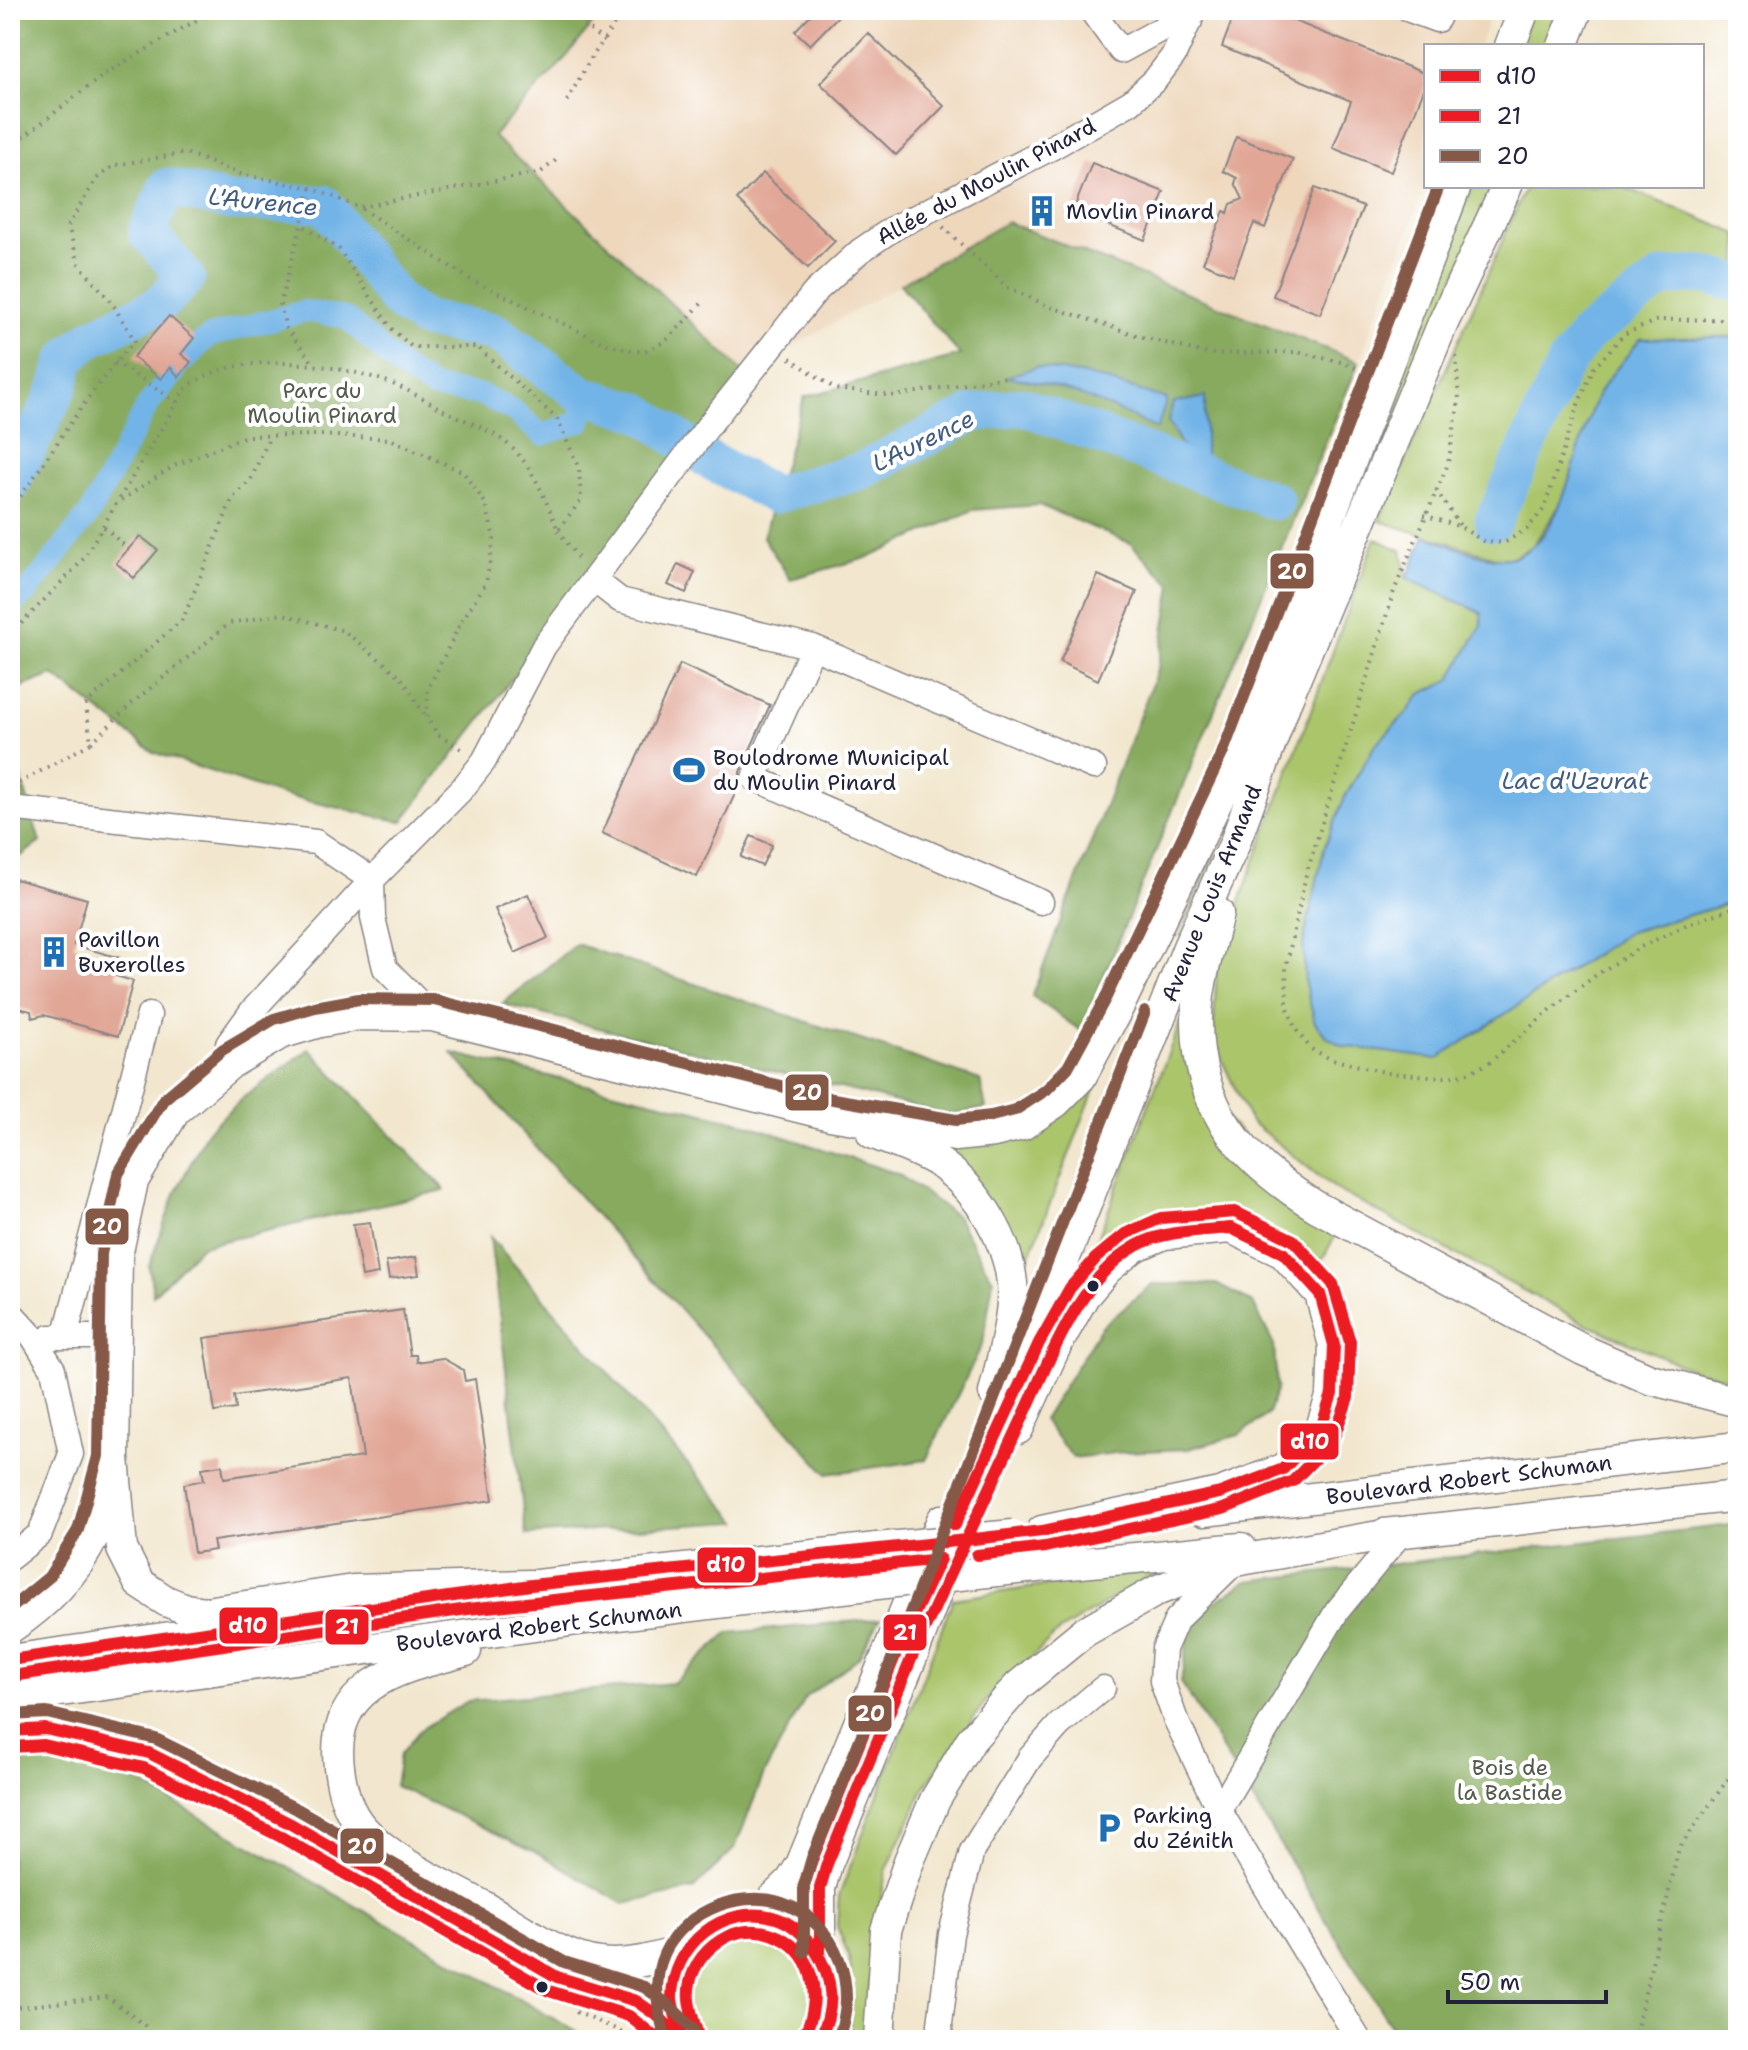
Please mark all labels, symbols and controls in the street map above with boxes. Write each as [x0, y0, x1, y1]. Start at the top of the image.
legend [1424, 44, 1704, 188]
text: d10 [1496, 60, 1537, 92]
text: 21 [1496, 100, 1522, 132]
street label: Allée du Moulin Pinard [872, 111, 1101, 252]
text: 20 [1496, 140, 1529, 172]
water label: L'Aurence [207, 180, 319, 224]
building icon: Movlin Pinard [1025, 194, 1059, 228]
place label: Movlin Pinard [1066, 197, 1214, 226]
park label: Parc du Moulin Pinard [247, 376, 397, 430]
water label: L'Aurence [867, 403, 979, 479]
line badge: 20 [1269, 552, 1315, 590]
text: 20 [1277, 557, 1307, 586]
place label: Boulodrome Municipal du Moulin Pinard [713, 743, 949, 797]
sports icon: Boulodrome Municipal du Moulin Pinard [672, 753, 706, 787]
water label: Lac d'Uzurat [1501, 765, 1649, 797]
street label: Avenue Louis Armand [1155, 780, 1268, 1006]
place label: Pavillon Buxerolles [78, 925, 186, 979]
building icon: Pavillon Buxerolles [37, 935, 71, 969]
line badge: 20 [784, 1073, 830, 1112]
text: 20 [792, 1078, 822, 1107]
line badge: 20 [84, 1207, 130, 1246]
text: 20 [92, 1212, 122, 1241]
unlabelled marker [1085, 1278, 1101, 1294]
line badge: d10 [1279, 1422, 1340, 1461]
text: d10 [1290, 1427, 1330, 1456]
street label: Boulevard Robert Schuman [1325, 1448, 1613, 1511]
line badge: d10 [696, 1546, 757, 1584]
text: d10 [706, 1550, 746, 1579]
street label: Boulevard Robert Schuman [395, 1595, 683, 1658]
line badge: d10 [218, 1606, 279, 1645]
line badge: 21 [324, 1608, 370, 1646]
text: d10 [228, 1611, 268, 1640]
text: 21 [335, 1612, 359, 1641]
line badge: 21 [882, 1613, 928, 1652]
text: 21 [893, 1618, 917, 1647]
line badge: 20 [847, 1694, 893, 1733]
text: 20 [855, 1699, 885, 1728]
park label: Bois de la Bastide [1457, 1753, 1563, 1807]
place label: Parking du Zénith [1133, 1801, 1234, 1855]
parking icon: Parking du Zénith [1092, 1811, 1126, 1845]
line badge: 20 [339, 1827, 385, 1865]
text: 20 [347, 1832, 377, 1861]
scale bar [1448, 1954, 1606, 2004]
text: 50 m [1460, 1966, 1520, 1998]
unlabelled marker [534, 1979, 550, 1995]

